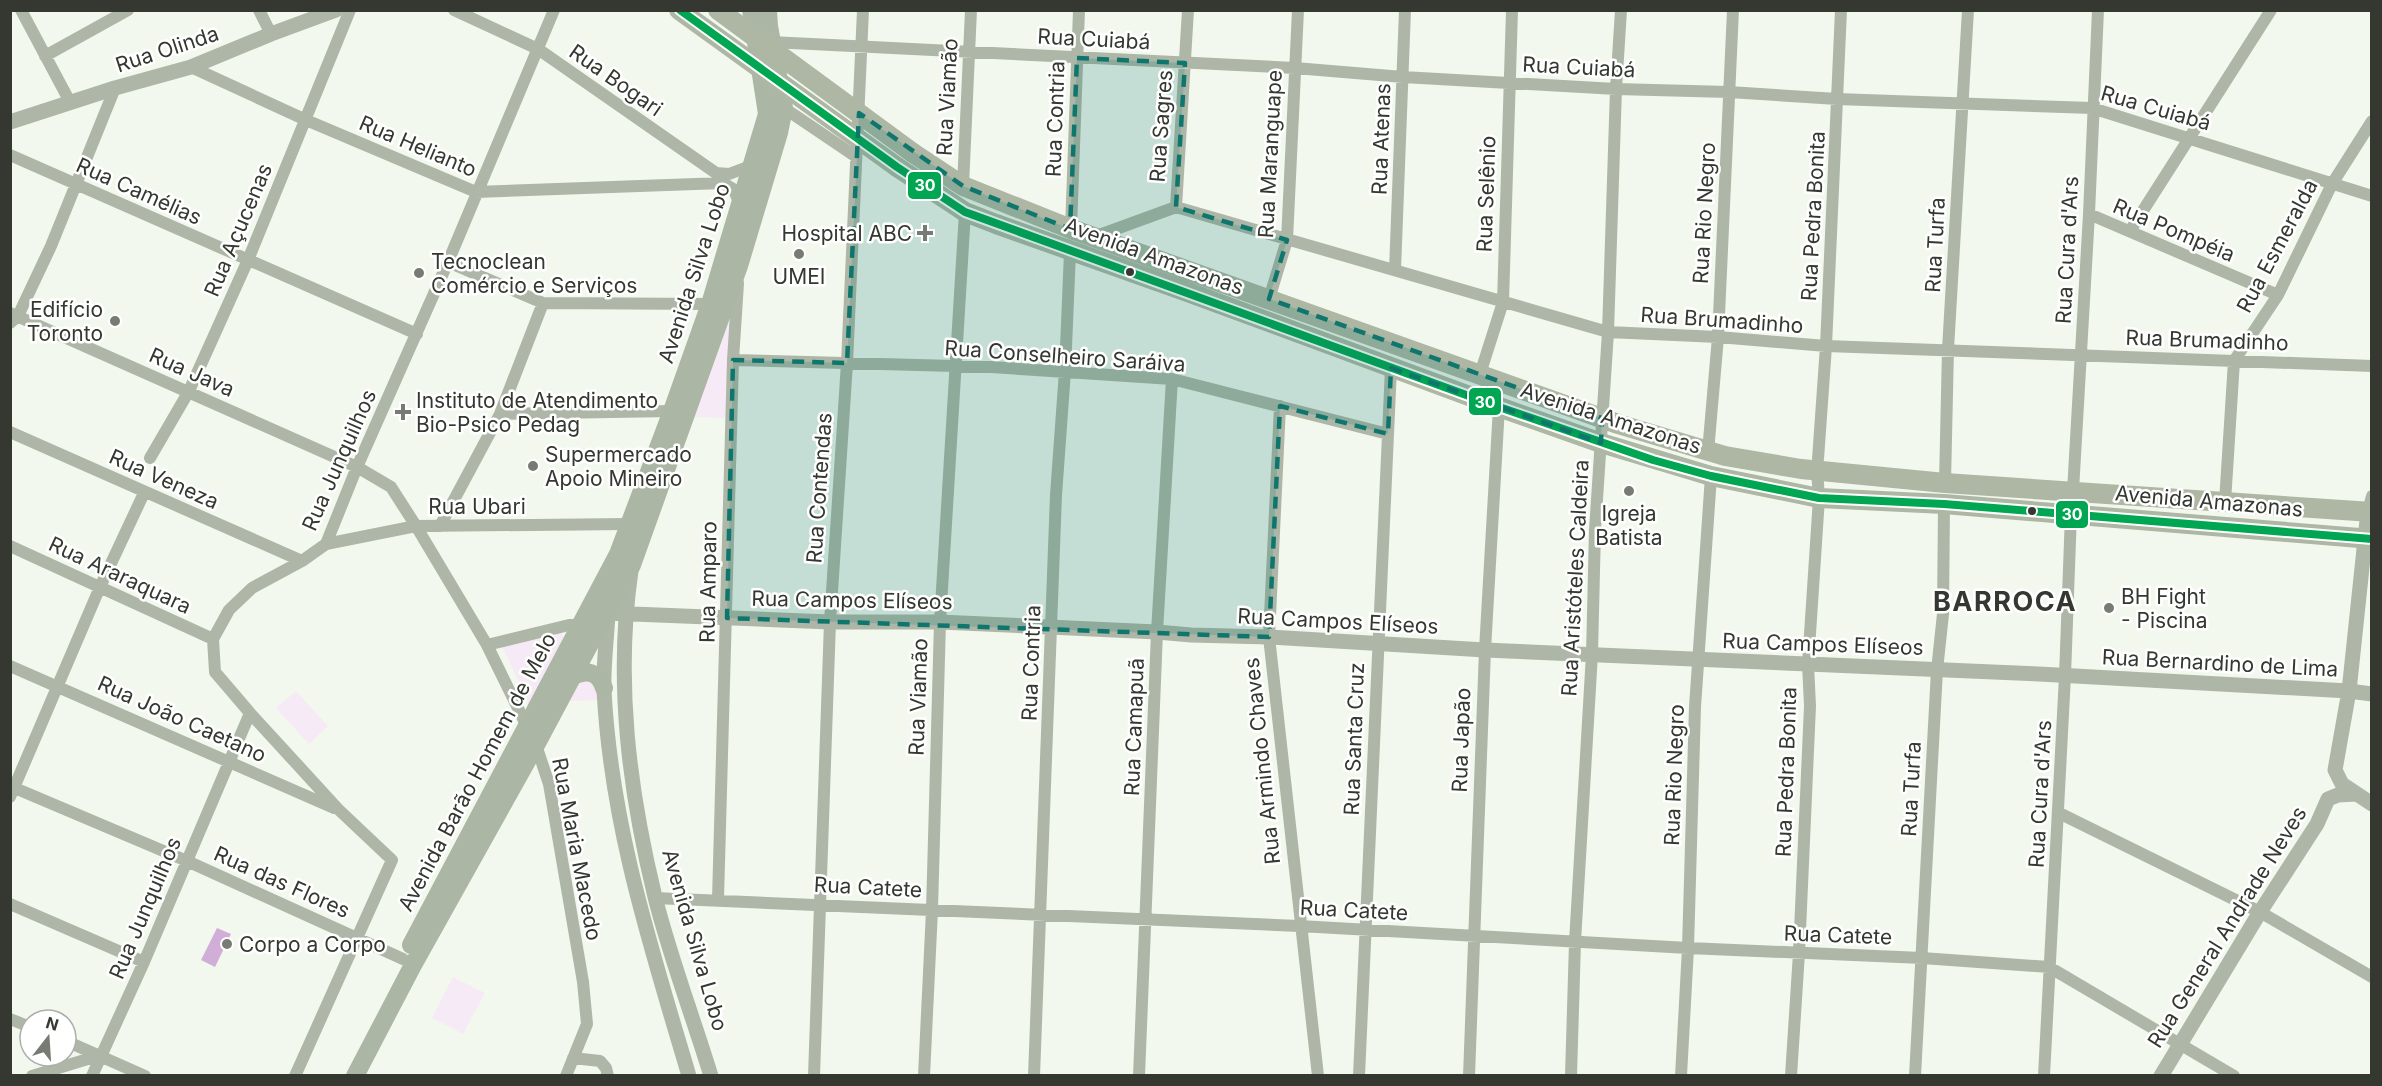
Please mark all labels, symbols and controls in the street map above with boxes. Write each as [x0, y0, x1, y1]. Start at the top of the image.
street label: Rua Olinda [112, 21, 222, 77]
street label: Rua Cuiabá [1037, 24, 1151, 54]
street label: Rua Viamão [931, 38, 963, 156]
street label: Rua Bogari [565, 39, 667, 121]
street label: Rua Cuiabá [1522, 52, 1636, 82]
street label: Rua Contria [1040, 61, 1070, 177]
street label: Rua Sagres [1145, 69, 1177, 183]
street label: Rua Maranguape [1253, 69, 1287, 239]
street label: Rua Cuiabá [2098, 80, 2214, 136]
street label: Rua Atenas [1367, 83, 1395, 195]
street label: Rua Helianto [356, 110, 480, 182]
street label: Rua Pedra Bonita [1796, 130, 1830, 302]
street label: Rua Selênio [1471, 135, 1501, 253]
street label: Rua Rio Negro [1688, 142, 1720, 284]
street label: Rua Camélias [73, 152, 205, 230]
street label: Rua Açucenas [199, 160, 277, 300]
line badge: 30 [907, 171, 942, 200]
text: 30 [914, 175, 936, 195]
street label: Rua Cura d'Ars [2051, 175, 2083, 325]
street label: Rua Esmeralda [2231, 175, 2323, 317]
street label: Avenida Silva Lobo [653, 180, 735, 366]
street label: Rua Pompéia [2109, 193, 2239, 267]
street label: Rua Turfa [1920, 197, 1950, 293]
street label: Avenida Amazonas [1061, 212, 1247, 300]
place label: Hospital ABC [781, 221, 912, 246]
marker: Hospital ABC [916, 224, 934, 242]
marker: UMEI [792, 247, 806, 261]
place label: Tecnoclean Comércio e Serviços [431, 249, 637, 298]
place label: UMEI [773, 264, 825, 289]
marker: Tecnoclean Comércio e Serviços [412, 266, 426, 280]
unlabelled marker [1124, 266, 1136, 278]
place label: Edifício Toronto [27, 297, 103, 346]
street label: Rua Brumadinho [1640, 302, 1804, 338]
marker: Edifício Toronto [108, 314, 122, 328]
street label: Rua Brumadinho [2125, 325, 2289, 355]
street label: Rua Conselheiro Saráiva [944, 335, 1186, 377]
street label: Rua Java [146, 342, 238, 402]
street label: Avenida Amazonas [1517, 377, 1705, 459]
street label: Rua Junquilhos [297, 385, 381, 535]
line badge: 30 [1468, 387, 1502, 416]
place label: Instituto de Atendimento Bio-Psico Pedag [416, 388, 658, 437]
text: 30 [1474, 392, 1496, 412]
marker: Instituto de Atendimento Bio-Psico Pedag [394, 403, 412, 421]
street label: Rua Contendas [801, 412, 837, 564]
place label: Supermercado Apoio Mineiro [545, 442, 692, 491]
street label: Rua Veneza [105, 444, 223, 514]
marker: Supermercado Apoio Mineiro [526, 459, 540, 473]
street label: Rua Aristóteles Caldeira [1556, 459, 1594, 697]
street label: Avenida Amazonas [2114, 480, 2304, 522]
marker: Igreja Batista [1622, 484, 1636, 498]
street label: Rua Ubari [428, 494, 526, 519]
line badge: 30 [2055, 500, 2089, 529]
place label: Igreja Batista [1595, 501, 1663, 550]
text: 30 [2061, 504, 2083, 524]
unlabelled marker [2026, 505, 2038, 517]
street label: Rua Amparo [694, 521, 722, 643]
street label: Rua Araraquara [45, 531, 195, 619]
place label: BH Fight - Piscina [2121, 584, 2207, 633]
district label: BARROCA [1933, 585, 2077, 618]
street label: Rua Campos Elíseos [751, 586, 953, 614]
marker: BH Fight - Piscina [2102, 601, 2116, 615]
street label: Rua Campos Elíseos [1237, 603, 1439, 639]
street label: Rua Contria [1016, 605, 1046, 721]
street label: Rua Campos Elíseos [1722, 628, 1924, 660]
street label: Avenida Barão Homem de Melo [393, 629, 561, 915]
street label: Rua Viamão [903, 638, 933, 756]
street label: Rua Bernardino de Lima [2101, 644, 2339, 682]
street label: Rua Armindo Chaves [1239, 656, 1285, 866]
street label: Rua Camapuã [1119, 658, 1149, 796]
street label: Rua Santa Cruz [1339, 662, 1369, 816]
street label: Rua João Caetano [94, 671, 270, 767]
street label: Rua Pedra Bonita [1771, 686, 1801, 858]
street label: Rua Japão [1447, 687, 1475, 793]
street label: Rua Rio Negro [1659, 704, 1689, 846]
street label: Rua Cura d'Ars [2024, 719, 2056, 869]
street label: Rua Turfa [1896, 741, 1926, 837]
street label: Rua Maria Macedo [547, 755, 607, 943]
street label: Rua General Andrade Neves [2142, 802, 2312, 1052]
street label: Rua Junquilhos [104, 833, 186, 983]
street label: Rua das Flores [210, 841, 354, 923]
street label: Avenida Silva Lobo [657, 846, 733, 1034]
street label: Rua Catete [813, 872, 923, 902]
street label: Rua Catete [1299, 895, 1409, 925]
street label: Rua Catete [1783, 921, 1893, 949]
place label: Corpo a Corpo [239, 932, 386, 957]
marker: Corpo a Corpo [220, 937, 234, 951]
north arrow [18, 1008, 78, 1068]
text: N [44, 1012, 61, 1035]

